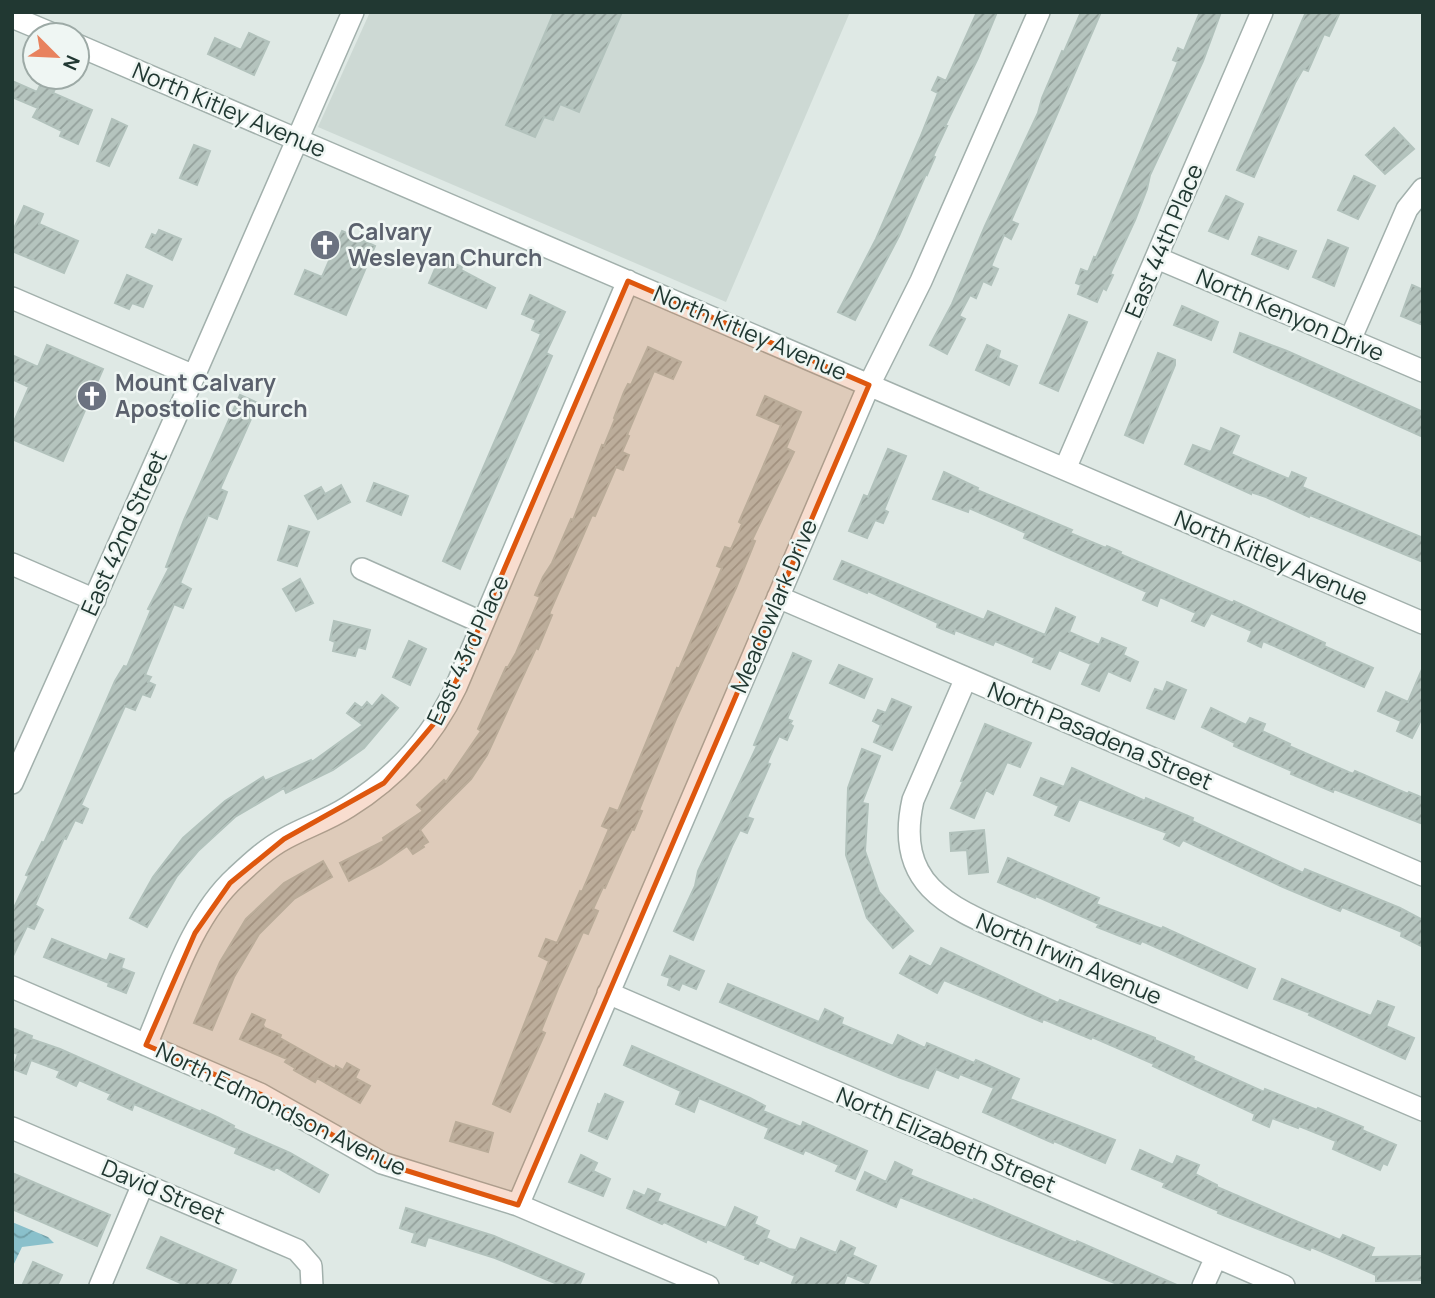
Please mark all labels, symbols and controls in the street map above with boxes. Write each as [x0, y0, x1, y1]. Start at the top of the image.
north arrow [21, 21, 91, 91]
text: N [57, 51, 86, 74]
street label: North Kitley Avenue [128, 54, 331, 164]
street label: East 44th Place [1116, 159, 1210, 323]
place label: Calvary Wesleyan Church [348, 215, 542, 273]
church icon: Calvary Wesleyan Church [308, 228, 342, 262]
street label: North Kenyon Drive [1191, 260, 1389, 368]
street label: North Kitley Avenue [649, 277, 852, 387]
place label: Mount Calvary Apostolic Church [115, 366, 308, 424]
church icon: Mount Calvary Apostolic Church [75, 379, 109, 413]
street label: East 42nd Street [72, 445, 174, 620]
street label: North Kitley Avenue [1170, 502, 1373, 612]
street label: Meadowlark Drive [722, 514, 824, 697]
street label: East 43rd Place [418, 569, 516, 730]
street label: North Pasadena Street [983, 673, 1218, 797]
street label: North Irwin Avenue [972, 905, 1167, 1012]
street label: North Edmondson Avenue [151, 1033, 412, 1183]
street label: North Elizabeth Street [832, 1078, 1061, 1200]
street label: David Street [97, 1151, 230, 1231]

